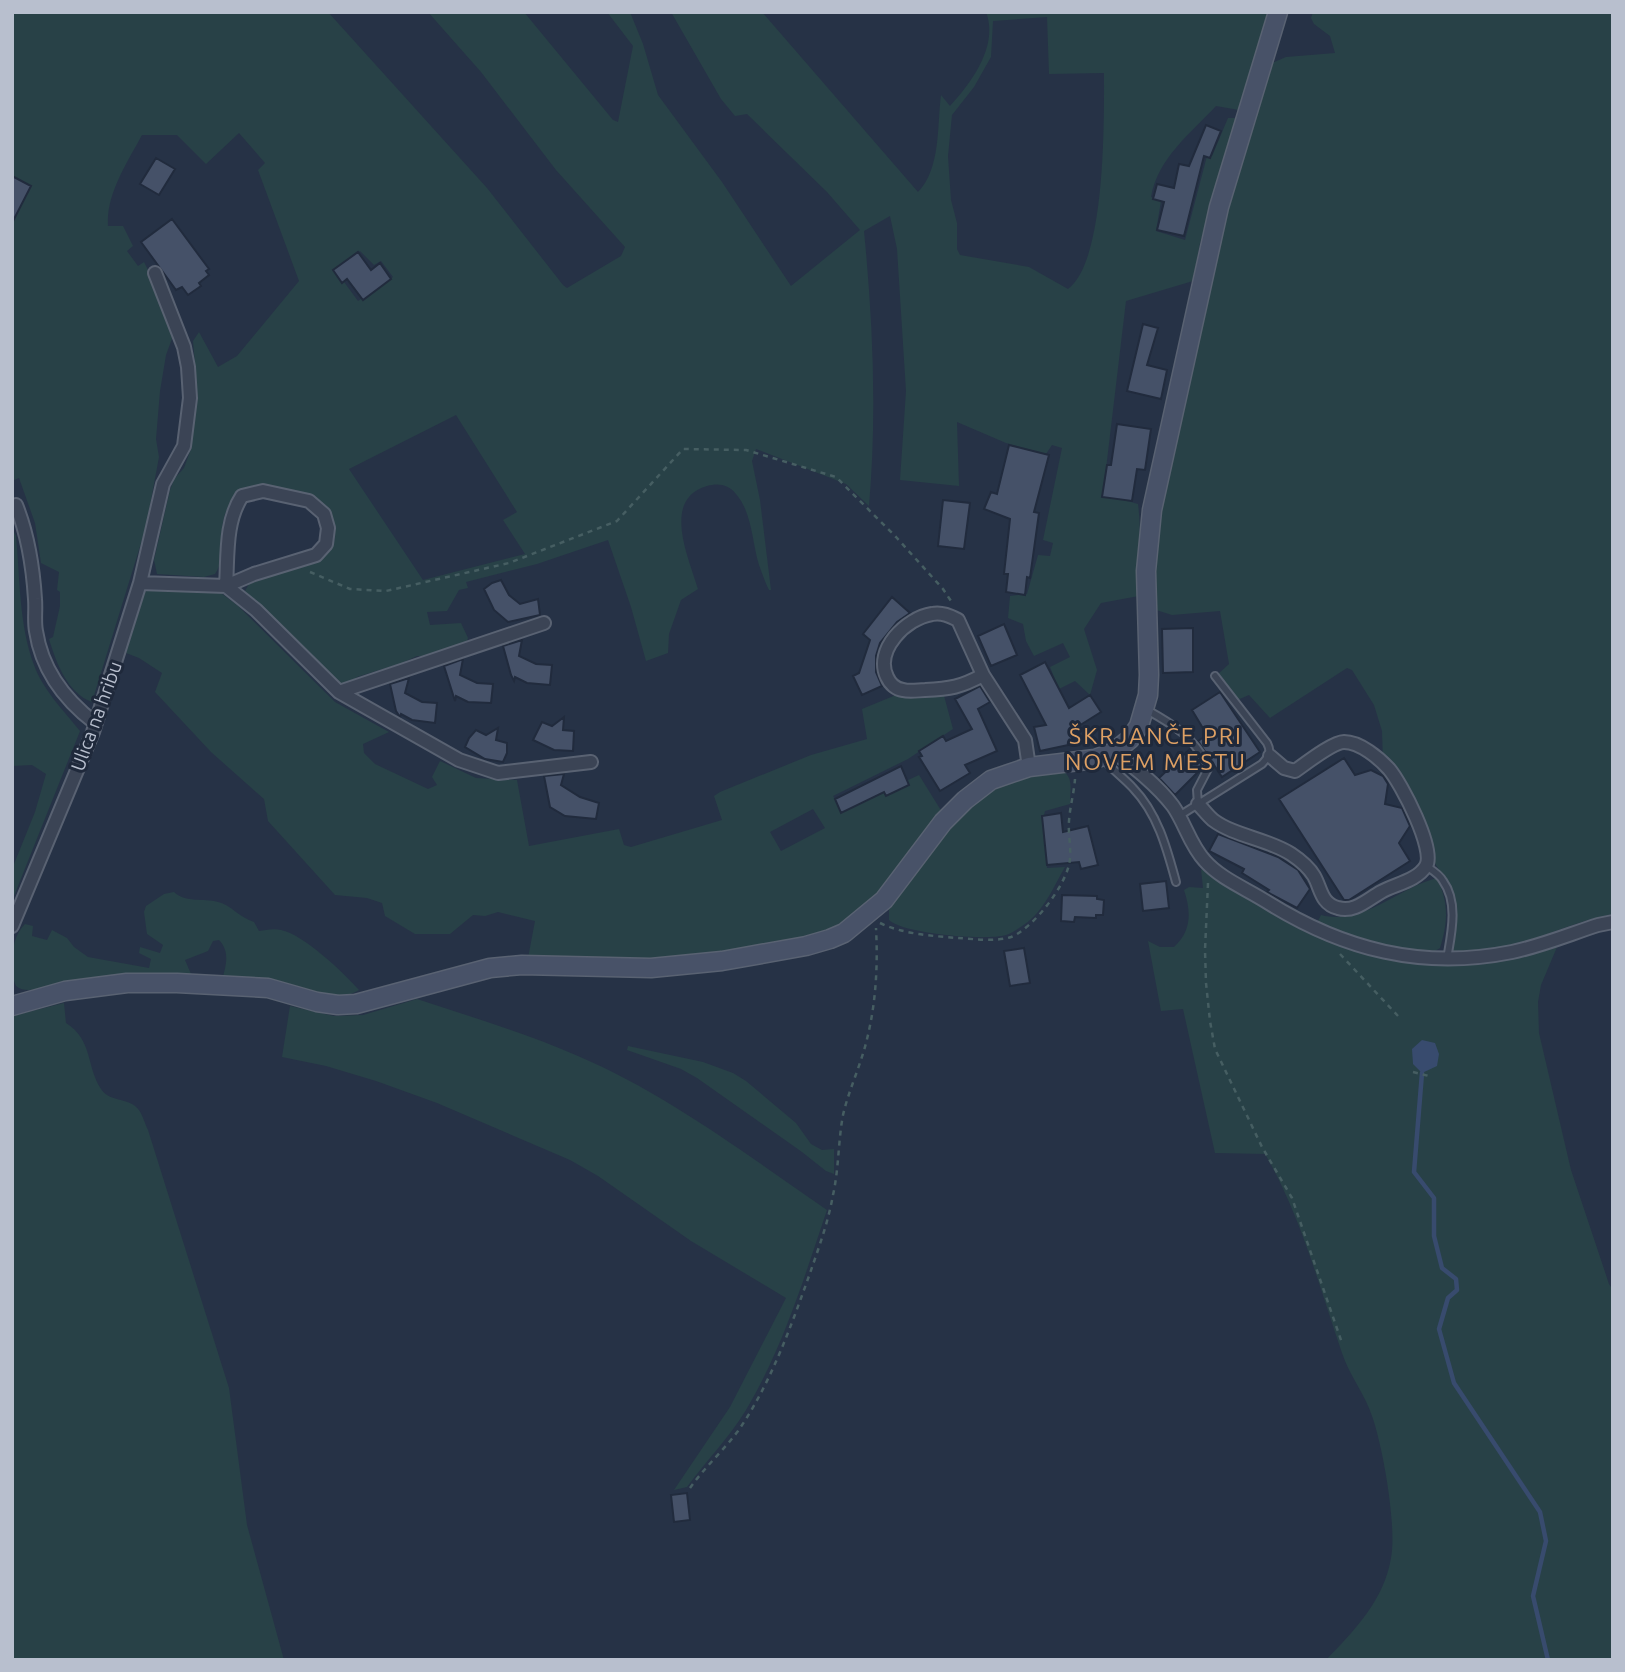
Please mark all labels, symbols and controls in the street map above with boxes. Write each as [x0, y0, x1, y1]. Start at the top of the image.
street label: Ulica na hribu [66, 658, 126, 774]
district label: ŠKRJANČE PRI NOVEM MESTU [1065, 723, 1247, 774]

